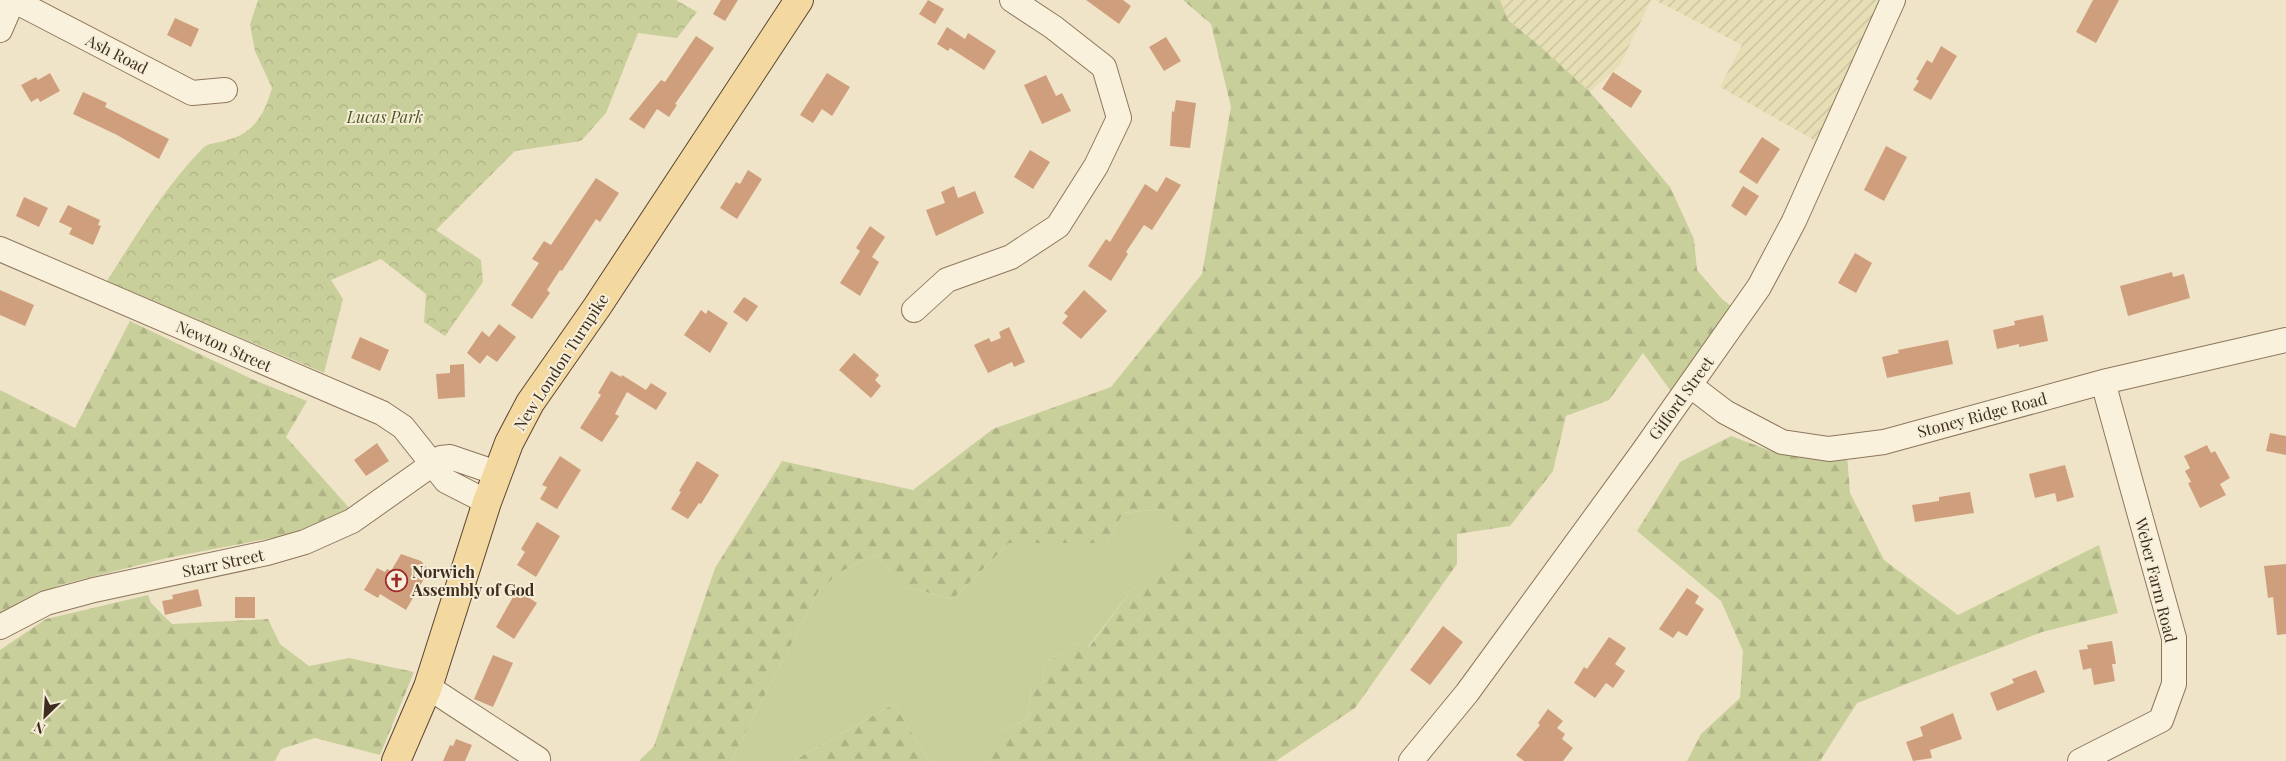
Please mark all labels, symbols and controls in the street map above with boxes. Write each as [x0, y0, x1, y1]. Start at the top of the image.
street label: Ash Road [82, 29, 152, 78]
park label: Lucas Park [346, 106, 423, 127]
street label: New London Turnpike [508, 289, 613, 434]
street label: Newton Street [173, 315, 275, 376]
street label: Gifford Street [1643, 352, 1718, 443]
street label: Stoney Ridge Road [1915, 387, 2049, 442]
street label: Weber Farm Road [2131, 514, 2182, 644]
street label: Starr Street [180, 544, 266, 581]
place label: Norwich Assembly of God [411, 561, 535, 600]
church icon: Norwich Assembly of God [384, 569, 408, 593]
north arrow [20, 691, 70, 741]
text: N [31, 717, 48, 739]

